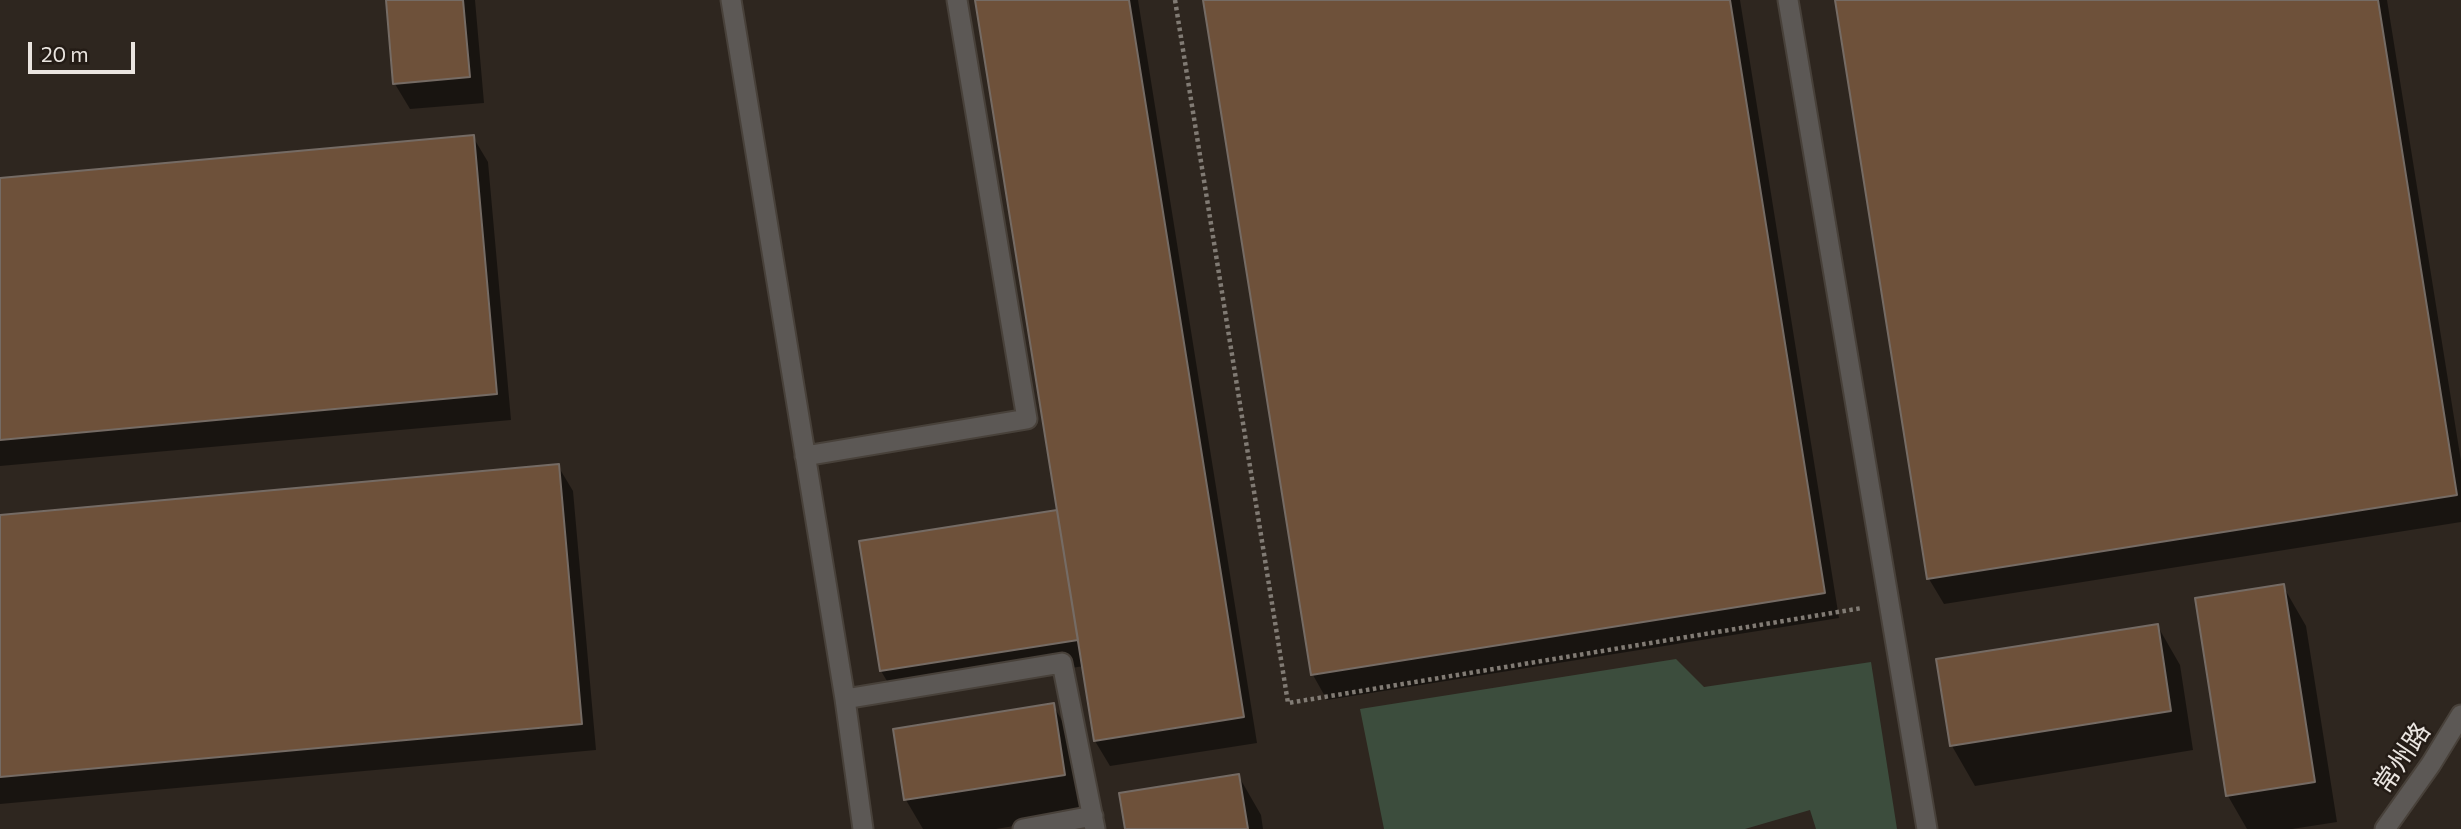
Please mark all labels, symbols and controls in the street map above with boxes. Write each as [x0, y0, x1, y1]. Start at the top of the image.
scale bar [32, 28, 138, 72]
text: 20 m [41, 41, 89, 66]
street label: 常州路 [2367, 717, 2437, 799]

